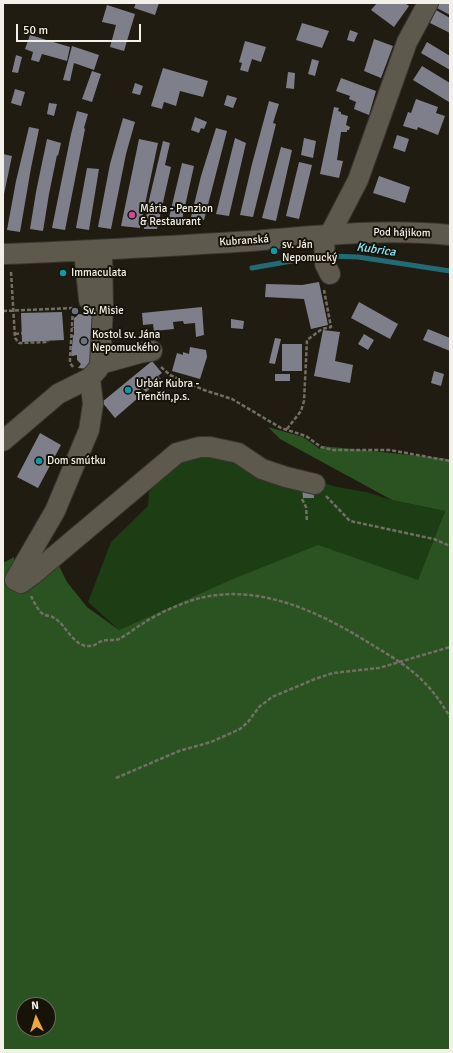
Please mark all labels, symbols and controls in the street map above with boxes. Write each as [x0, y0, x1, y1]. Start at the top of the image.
scale bar [18, 16, 143, 42]
text: 50 m [23, 23, 48, 38]
place label: Mária - Penzion & Restaurant [140, 202, 213, 228]
marker: Mária - Penzion & Restaurant [127, 210, 137, 220]
street label: Pod hájikom [373, 226, 431, 240]
street label: Kubranská [219, 233, 269, 249]
place label: sv. Ján Nepomucký [282, 238, 337, 264]
water label: Kubrica [355, 240, 397, 260]
marker: sv. Ján Nepomucký [269, 246, 279, 256]
place label: Immaculata [71, 266, 127, 280]
marker: Immaculata [58, 268, 68, 278]
place label: Sv. Misie [83, 304, 124, 318]
marker: Sv. Misie [70, 306, 80, 316]
place label: Kostol sv. Jána Nepomuckého [92, 328, 160, 354]
marker: Kostol sv. Jána Nepomuckého [79, 336, 89, 346]
place label: Urbár Kubra - Trenčín,p.s. [136, 377, 199, 403]
marker: Urbár Kubra - Trenčín,p.s. [123, 385, 133, 395]
place label: Dom smútku [47, 454, 106, 468]
marker: Dom smútku [34, 456, 44, 466]
north arrow [16, 997, 56, 1037]
text: N [31, 999, 39, 1012]

